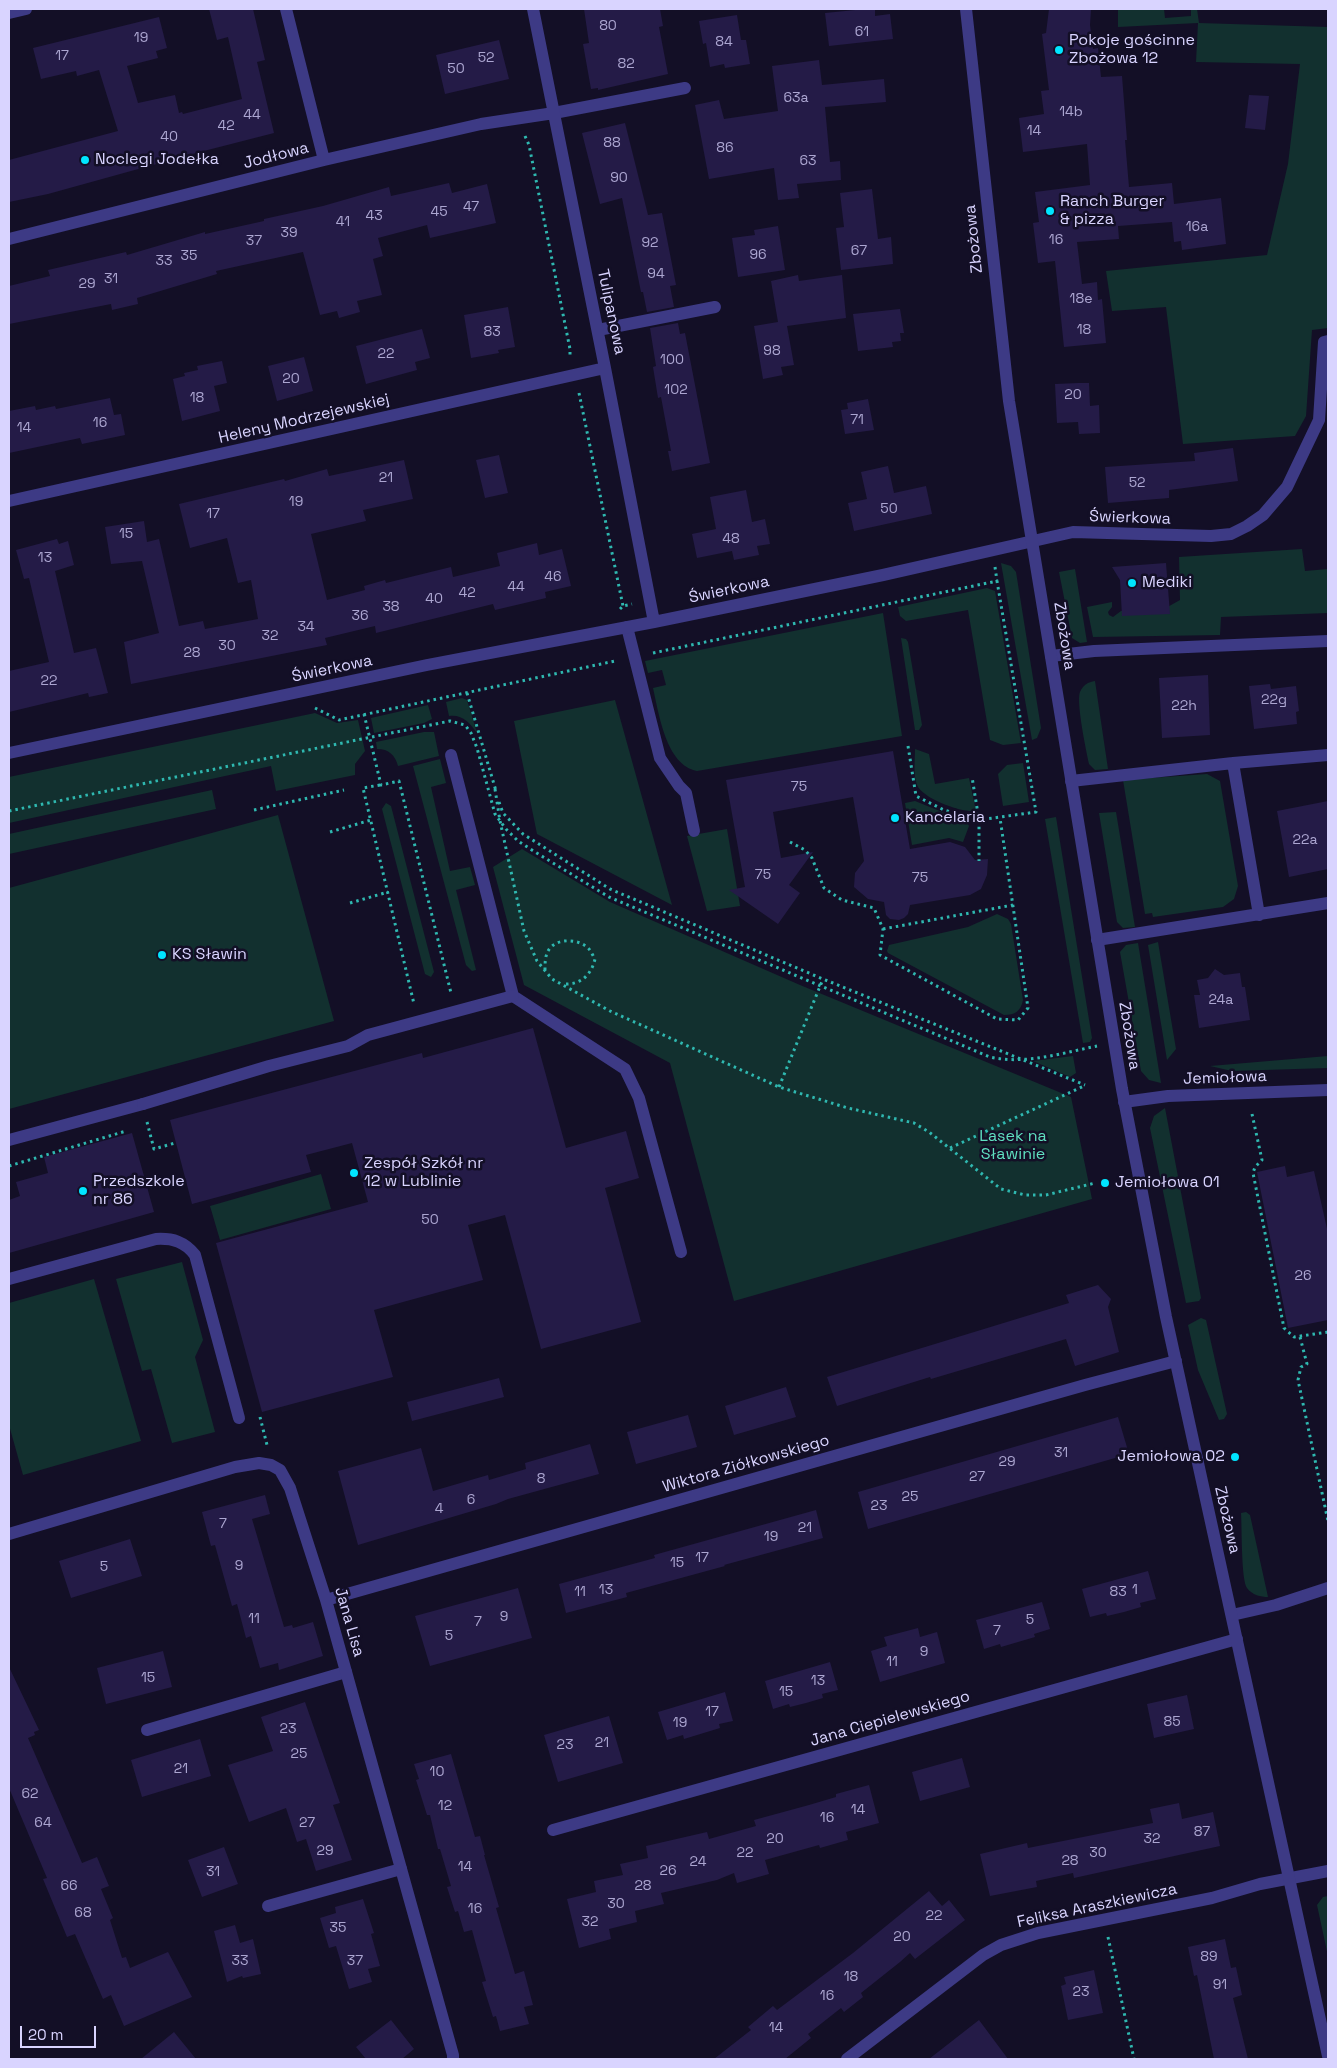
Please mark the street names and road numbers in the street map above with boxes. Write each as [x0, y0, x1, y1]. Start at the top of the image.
street label: Jodłowa [241, 139, 311, 173]
street label: Zbożowa [961, 204, 987, 274]
street label: Tulipanowa [593, 268, 629, 356]
street label: Heleny Modrzejewskiej [217, 390, 391, 448]
street label: Świerkowa [1089, 507, 1171, 529]
street label: Świerkowa [687, 572, 771, 608]
street label: Zbożowa [1049, 601, 1079, 671]
street label: Świerkowa [290, 651, 374, 687]
street label: Zbożowa [1114, 1001, 1144, 1071]
street label: Jemiołowa [1183, 1067, 1267, 1089]
street label: Wiktora Ziółkowskiego [660, 1431, 832, 1497]
street label: Zbożowa [1210, 1484, 1244, 1556]
street label: Jana Lisa [330, 1585, 368, 1659]
street label: Jana Ciepielewskiego [808, 1687, 972, 1751]
street label: Feliksa Araszkiewicza [1015, 1880, 1179, 1932]

